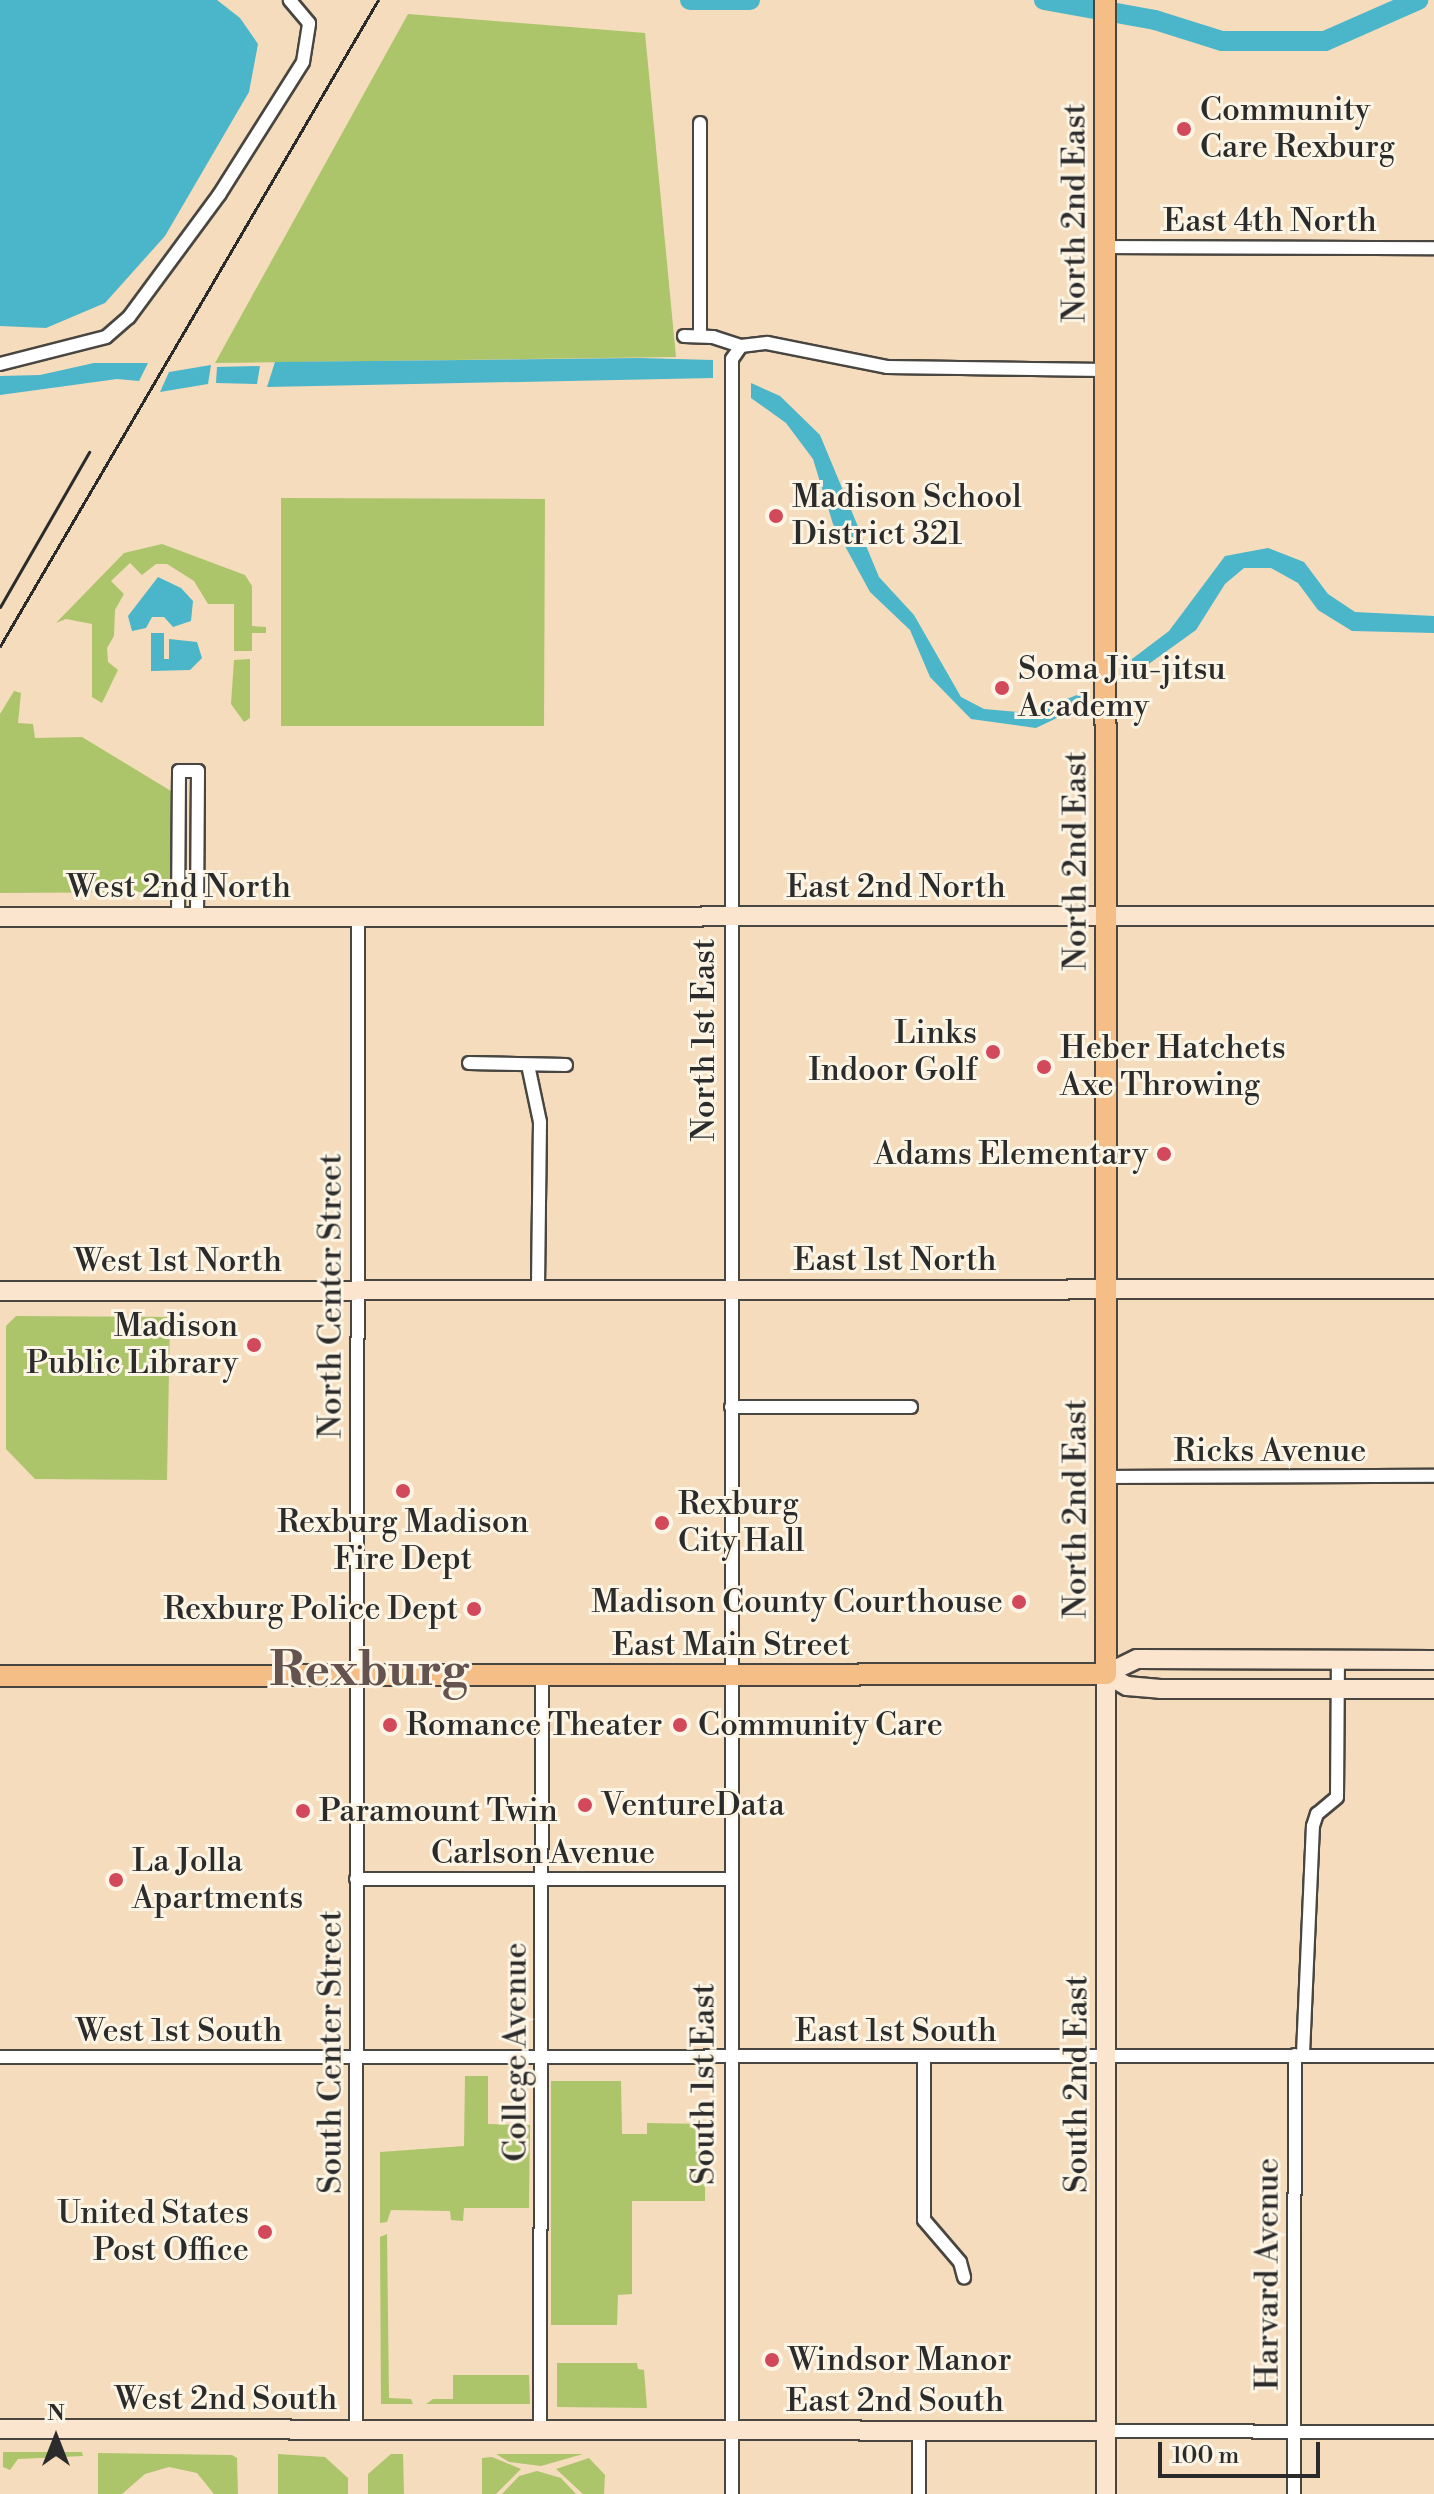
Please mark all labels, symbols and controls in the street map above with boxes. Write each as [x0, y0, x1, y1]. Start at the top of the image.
place label: Community Care Rexburg [1200, 92, 1395, 167]
street label: North 2nd East [1056, 103, 1094, 323]
marker: Community Care Rexburg [1175, 120, 1193, 138]
street label: East 4th North [1163, 202, 1377, 240]
place label: Madison School District 321 [792, 479, 1022, 554]
marker: Madison School District 321 [767, 507, 785, 525]
place label: Soma Jiu-jitsu Academy [1018, 651, 1226, 726]
marker: Soma Jiu-jitsu Academy [993, 679, 1011, 697]
street label: North 2nd East [1057, 751, 1095, 971]
street label: West 2nd North [67, 868, 291, 906]
street label: East 2nd North [786, 868, 1006, 906]
street label: North 1st East [685, 938, 723, 1142]
place label: Links Indoor Golf [809, 1015, 977, 1090]
place label: Heber Hatchets Axe Throwing [1060, 1030, 1286, 1105]
marker: Links Indoor Golf [984, 1043, 1002, 1061]
marker: Heber Hatchets Axe Throwing [1035, 1058, 1053, 1076]
place label: Adams Elementary [874, 1135, 1148, 1173]
marker: Adams Elementary [1155, 1145, 1173, 1163]
street label: North Center Street [312, 1153, 350, 1439]
street label: East 1st North [793, 1241, 997, 1279]
street label: West 1st North [74, 1242, 282, 1280]
place label: Madison Public Library [26, 1308, 238, 1383]
marker: Madison Public Library [245, 1336, 263, 1354]
street label: North 2nd East [1057, 1399, 1095, 1619]
street label: Ricks Avenue [1174, 1432, 1366, 1470]
marker: Rexburg Madison Fire Dept [394, 1482, 412, 1500]
place label: Rexburg City Hall [678, 1486, 804, 1561]
place label: Rexburg Madison Fire Dept [277, 1504, 529, 1579]
marker: Rexburg City Hall [653, 1514, 671, 1532]
place label: Madison County Courthouse [591, 1583, 1003, 1621]
place label: Rexburg Police Dept [163, 1590, 458, 1628]
marker: Madison County Courthouse [1010, 1593, 1028, 1611]
marker: Rexburg Police Dept [465, 1600, 483, 1618]
street label: East Main Street [612, 1626, 850, 1664]
district label: Rexburg [270, 1643, 468, 1701]
place label: Romance Theater [406, 1706, 662, 1744]
place label: Community Care [698, 1706, 943, 1744]
marker: Community Care [669, 1714, 691, 1736]
marker: Romance Theater [381, 1716, 399, 1734]
place label: VentureData [601, 1786, 785, 1824]
place label: Paramount Twin [319, 1792, 558, 1830]
marker: VentureData [576, 1796, 594, 1814]
marker: Paramount Twin [294, 1802, 312, 1820]
street label: Carlson Avenue [431, 1834, 655, 1872]
place label: La Jolla Apartments [132, 1843, 303, 1918]
marker: La Jolla Apartments [107, 1871, 125, 1889]
street label: South Center Street [312, 1910, 350, 2194]
street label: College Avenue [497, 1942, 535, 2162]
street label: South 2nd East [1058, 1975, 1096, 2193]
street label: South 1st East [685, 1983, 723, 2185]
street label: West 1st South [76, 2012, 282, 2050]
street label: East 1st South [795, 2012, 997, 2050]
street label: Harvard Avenue [1249, 2158, 1287, 2390]
place label: United States Post Office [57, 2195, 249, 2270]
marker: United States Post Office [256, 2223, 274, 2241]
place label: Windsor Manor [788, 2341, 1011, 2379]
marker: Windsor Manor [763, 2351, 781, 2369]
street label: West 2nd South [115, 2380, 337, 2418]
street label: East 2nd South [786, 2382, 1004, 2420]
north arrow [16, 2398, 96, 2478]
text: N [47, 2400, 65, 2427]
scale bar [1162, 2426, 1324, 2476]
text: 100 m [1172, 2441, 1239, 2471]

